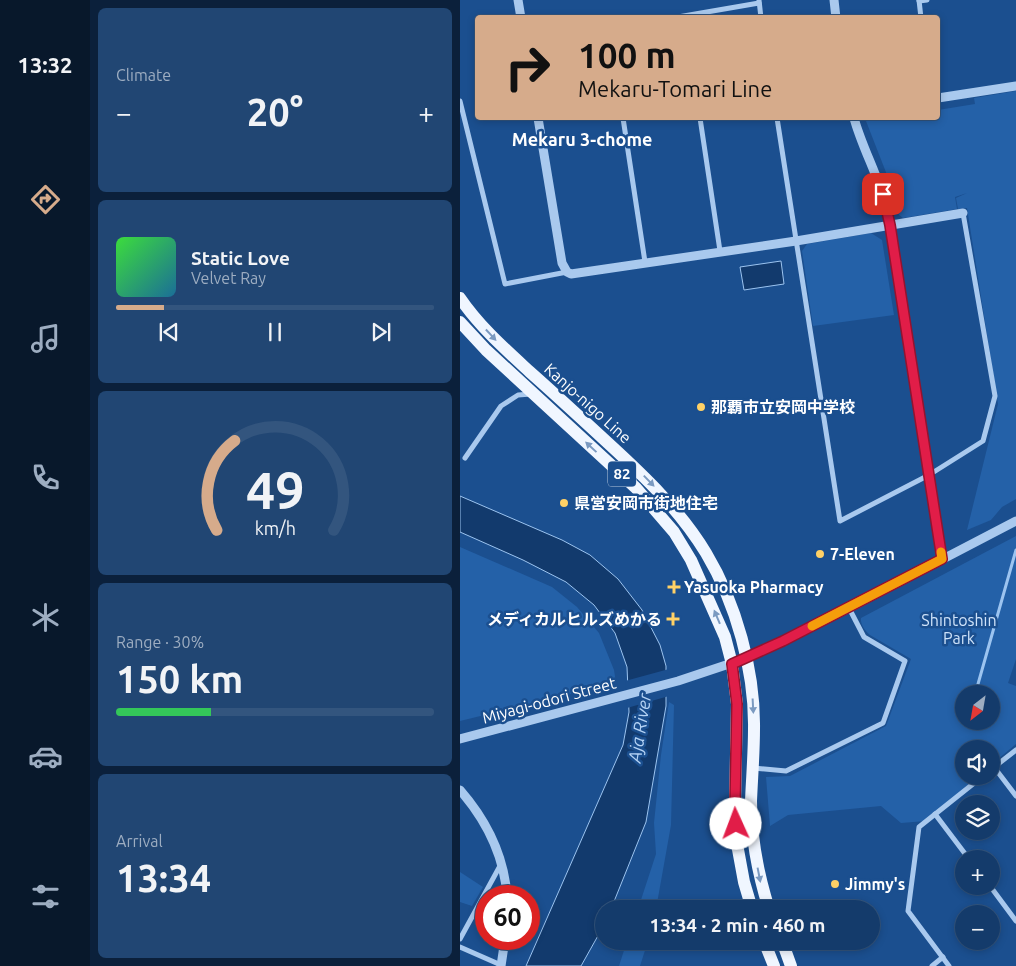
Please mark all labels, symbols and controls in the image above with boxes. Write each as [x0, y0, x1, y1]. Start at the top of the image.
icon: right [495, 35, 560, 100]
text: 100 m [578, 35, 676, 75]
text: 13:32 [17, 52, 73, 77]
text: Climate [116, 66, 171, 84]
text: Mekaru-Tomari Line [578, 76, 772, 101]
text: 20° [247, 91, 303, 133]
text: − [116, 97, 132, 128]
text: + [418, 97, 434, 128]
district label: Mekaru 3-chome [512, 129, 652, 149]
pin [862, 173, 904, 215]
icon: arrive [869, 180, 897, 208]
icon: directions [28, 182, 63, 217]
text: Static Love [191, 247, 290, 269]
text: Velvet Ray [191, 269, 266, 287]
icon: previous [155, 318, 183, 346]
icon: pause [261, 318, 289, 346]
icon: next [367, 318, 395, 346]
icon: music [28, 321, 63, 356]
one-way arrow [485, 329, 497, 341]
street label: Kanjo-nigo Line [541, 359, 635, 447]
place label: 那覇市立安岡中学校 [711, 398, 855, 416]
marker: 那覇市立安岡中学校 [695, 401, 707, 413]
one-way arrow [585, 441, 598, 452]
icon: phone [28, 460, 63, 495]
text: 49 [246, 461, 304, 519]
road number: 82 [608, 462, 636, 486]
one-way arrow [643, 475, 655, 487]
place label: 県営安岡市街地住宅 [574, 494, 718, 512]
marker: 県営安岡市街地住宅 [558, 497, 570, 509]
text: km/h [254, 518, 296, 538]
place label: 7-Eleven [830, 545, 895, 563]
marker: 7-Eleven [814, 548, 826, 560]
place label: Yasuoka Pharmacy [684, 578, 824, 596]
marker: Yasuoka Pharmacy [668, 581, 680, 593]
icon: climate [28, 600, 63, 635]
place label: メディカルヒルズめかる [487, 610, 662, 628]
one-way arrow [713, 610, 721, 624]
park label: Shintoshin Park [921, 611, 997, 647]
marker: メディカルヒルズめかる [666, 612, 680, 626]
text: Range · 30% [116, 633, 204, 651]
text: 150 km [116, 658, 243, 700]
street label: Miyagi-odori Street [480, 673, 619, 727]
north arrow [955, 685, 1000, 730]
map controls [955, 685, 1000, 950]
water label: Aja River [624, 691, 655, 765]
one-way arrow [750, 698, 758, 714]
icon: car [28, 739, 63, 774]
button: sound [955, 740, 1000, 785]
button: layers [955, 795, 1000, 840]
position arrow [709, 797, 761, 849]
text: Arrival [116, 832, 163, 850]
button: + [955, 850, 1000, 895]
text: 13:34 [116, 857, 211, 899]
one-way arrow [756, 867, 764, 883]
place label: Jimmy's [845, 875, 905, 893]
marker: Jimmy's [829, 878, 841, 890]
icon: filters [28, 879, 63, 914]
speed limit sign: 60 [475, 885, 540, 950]
button: − [955, 905, 1000, 950]
text: 13:34 · 2 min · 460 m [650, 914, 825, 936]

